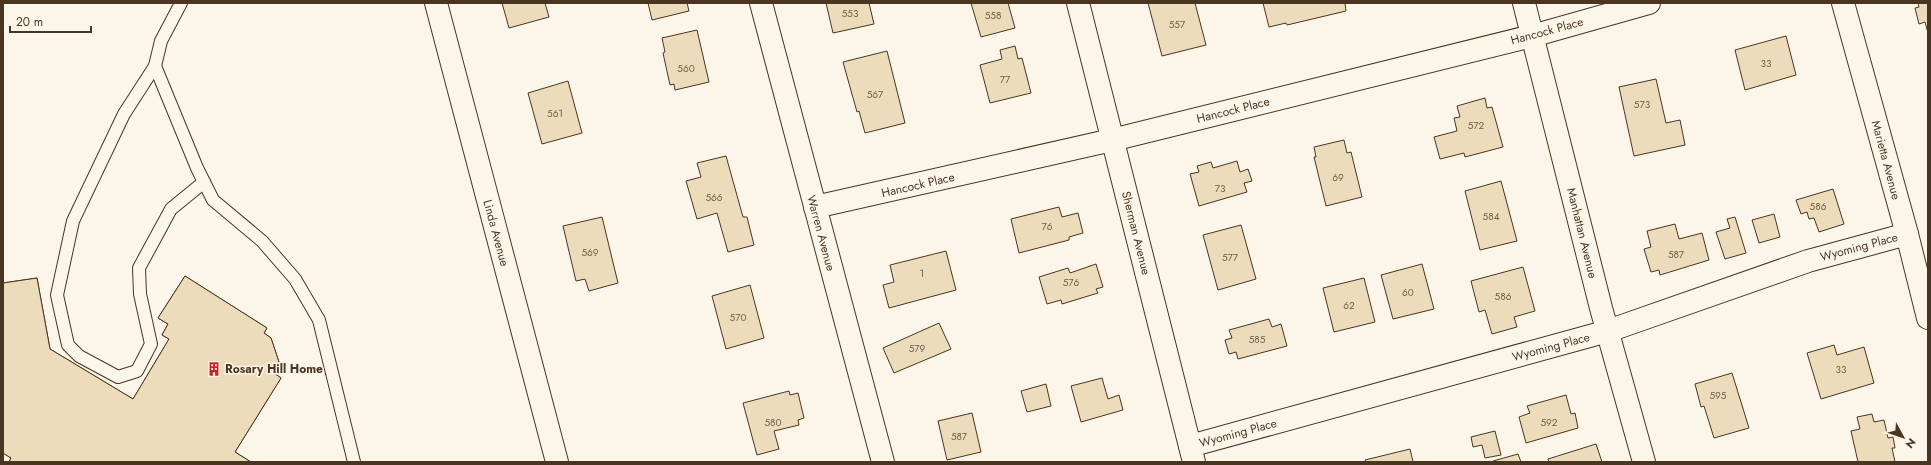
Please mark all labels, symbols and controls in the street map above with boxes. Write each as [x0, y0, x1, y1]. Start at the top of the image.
house number: 553 [842, 6, 859, 21]
scale bar [10, 8, 91, 34]
house number: 558 [985, 8, 1001, 23]
text: 20 m [16, 13, 43, 31]
street label: Hancock Place [1509, 13, 1585, 49]
house number: 557 [1169, 17, 1186, 32]
house number: 33 [1761, 56, 1772, 71]
house number: 560 [677, 61, 695, 76]
house number: 77 [1000, 72, 1011, 87]
house number: 567 [867, 87, 884, 102]
street label: Hancock Place [1195, 92, 1271, 128]
house number: 573 [1634, 97, 1651, 112]
house number: 561 [547, 106, 563, 121]
house number: 572 [1468, 118, 1485, 133]
street label: Marietta Avenue [1867, 118, 1905, 202]
street label: Hancock Place [880, 168, 956, 202]
house number: 69 [1332, 170, 1344, 185]
house number: 73 [1215, 181, 1226, 196]
street label: Manhattan Avenue [1562, 186, 1602, 280]
street label: Sherman Avenue [1117, 189, 1155, 277]
house number: 566 [705, 190, 723, 205]
street label: Warren Avenue [802, 193, 840, 273]
street label: Linda Avenue [478, 198, 514, 268]
house number: 586 [1810, 199, 1827, 214]
house number: 584 [1483, 209, 1500, 224]
house number: 76 [1041, 219, 1053, 234]
street label: Wyoming Place [1818, 228, 1900, 266]
house number: 569 [581, 245, 599, 260]
house number: 587 [1668, 247, 1685, 262]
house number: 577 [1222, 250, 1239, 265]
house number: 1 [920, 266, 924, 281]
house number: 576 [1063, 275, 1080, 290]
house number: 60 [1402, 285, 1414, 300]
house number: 586 [1495, 289, 1512, 304]
house number: 62 [1343, 298, 1355, 313]
house number: 570 [730, 310, 746, 325]
street label: Wyoming Place [1510, 328, 1592, 366]
house number: 585 [1249, 332, 1266, 347]
house number: 579 [909, 341, 926, 356]
place label: Rosary Hill Home [225, 360, 323, 378]
building icon: Rosary Hill Home [206, 361, 222, 377]
house number: 33 [1836, 362, 1847, 377]
house number: 595 [1709, 388, 1727, 403]
street label: Wyoming Place [1197, 414, 1279, 452]
house number: 580 [764, 415, 782, 430]
house number: 592 [1540, 415, 1558, 430]
north arrow [1883, 417, 1923, 457]
house number: 587 [951, 429, 968, 444]
text: N [1902, 435, 1920, 452]

